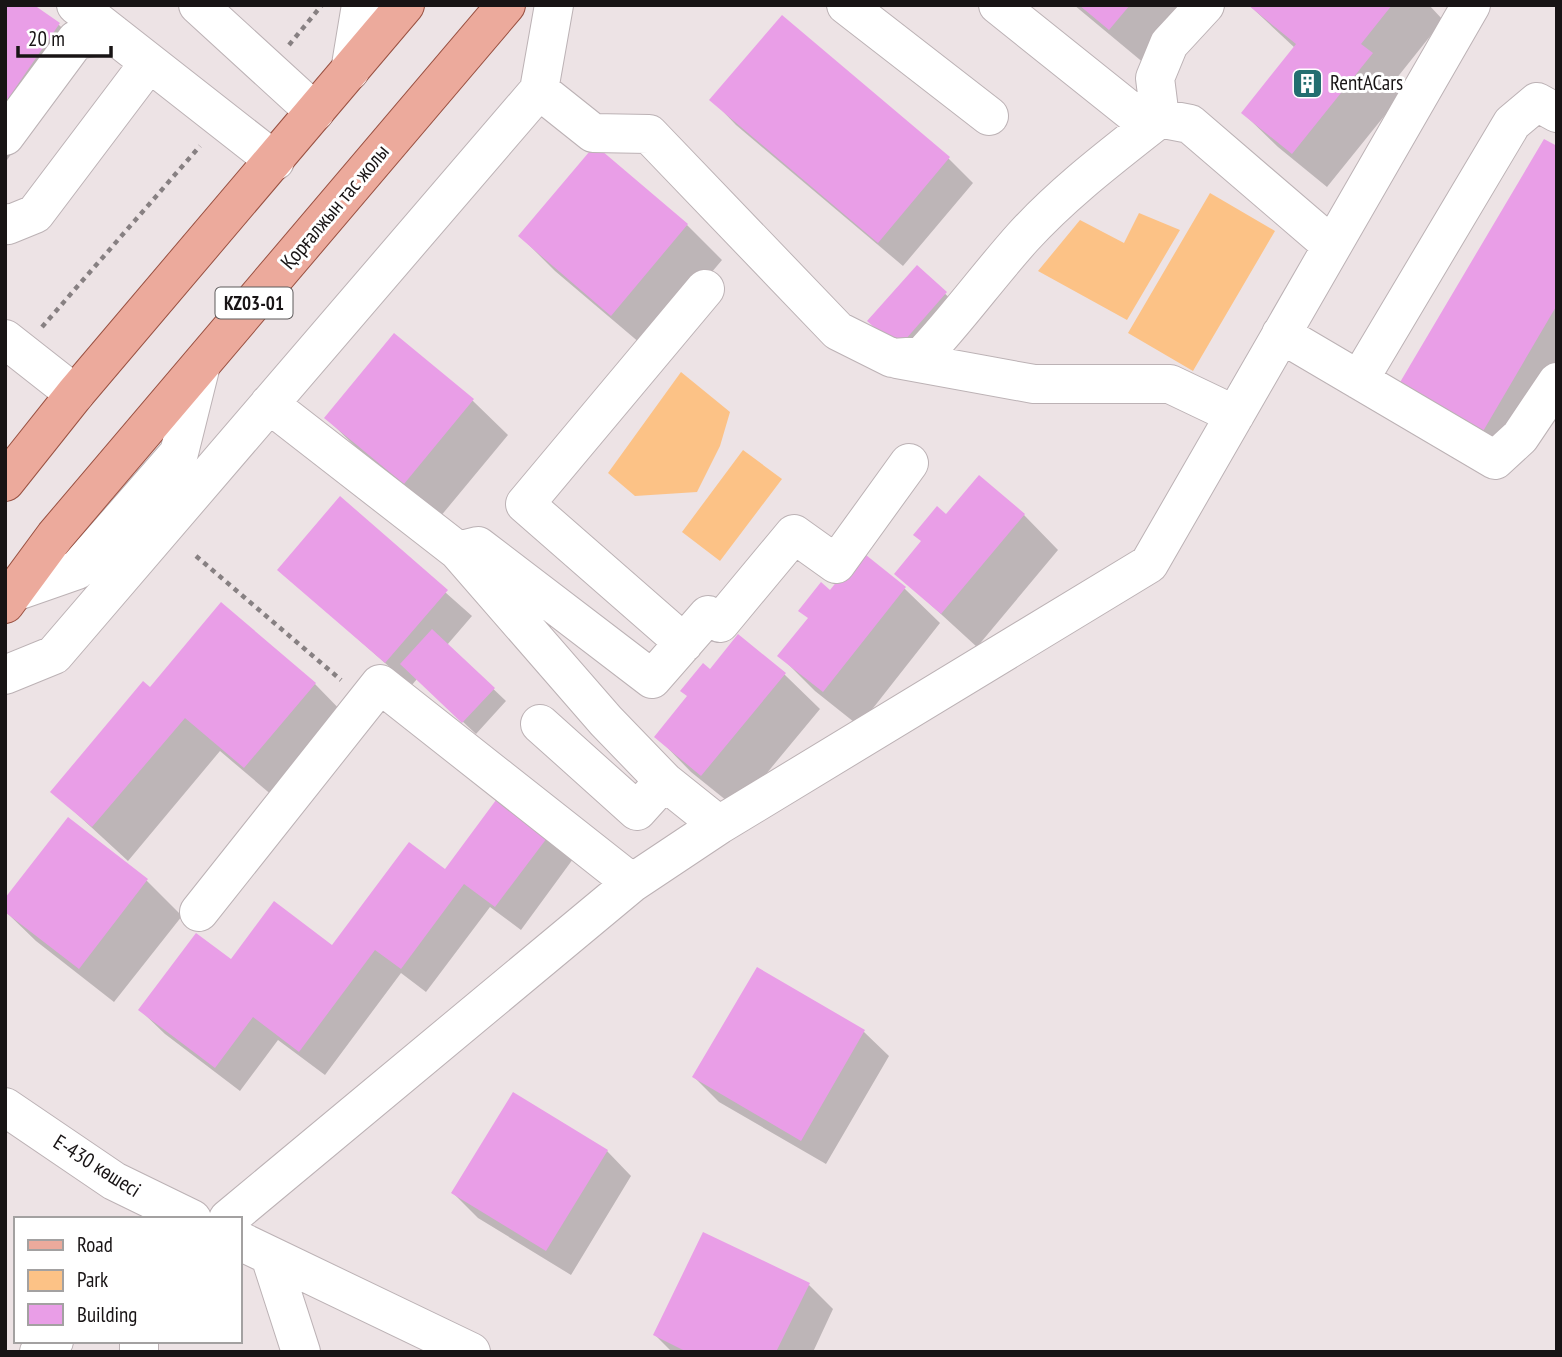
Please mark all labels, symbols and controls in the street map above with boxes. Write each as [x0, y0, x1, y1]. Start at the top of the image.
scale bar [18, 14, 110, 58]
text: 20 m [28, 25, 65, 52]
building icon: RentACars [1290, 66, 1324, 100]
place label: RentACars [1330, 69, 1403, 96]
street label: Қорғалжын тас жолы [275, 139, 395, 275]
road number: KZ03-01 [216, 288, 292, 318]
street label: Е-430 көшесі [49, 1128, 146, 1203]
legend [14, 1217, 242, 1343]
text: Road [77, 1231, 113, 1258]
text: Park [77, 1266, 108, 1293]
text: Building [77, 1301, 137, 1328]

